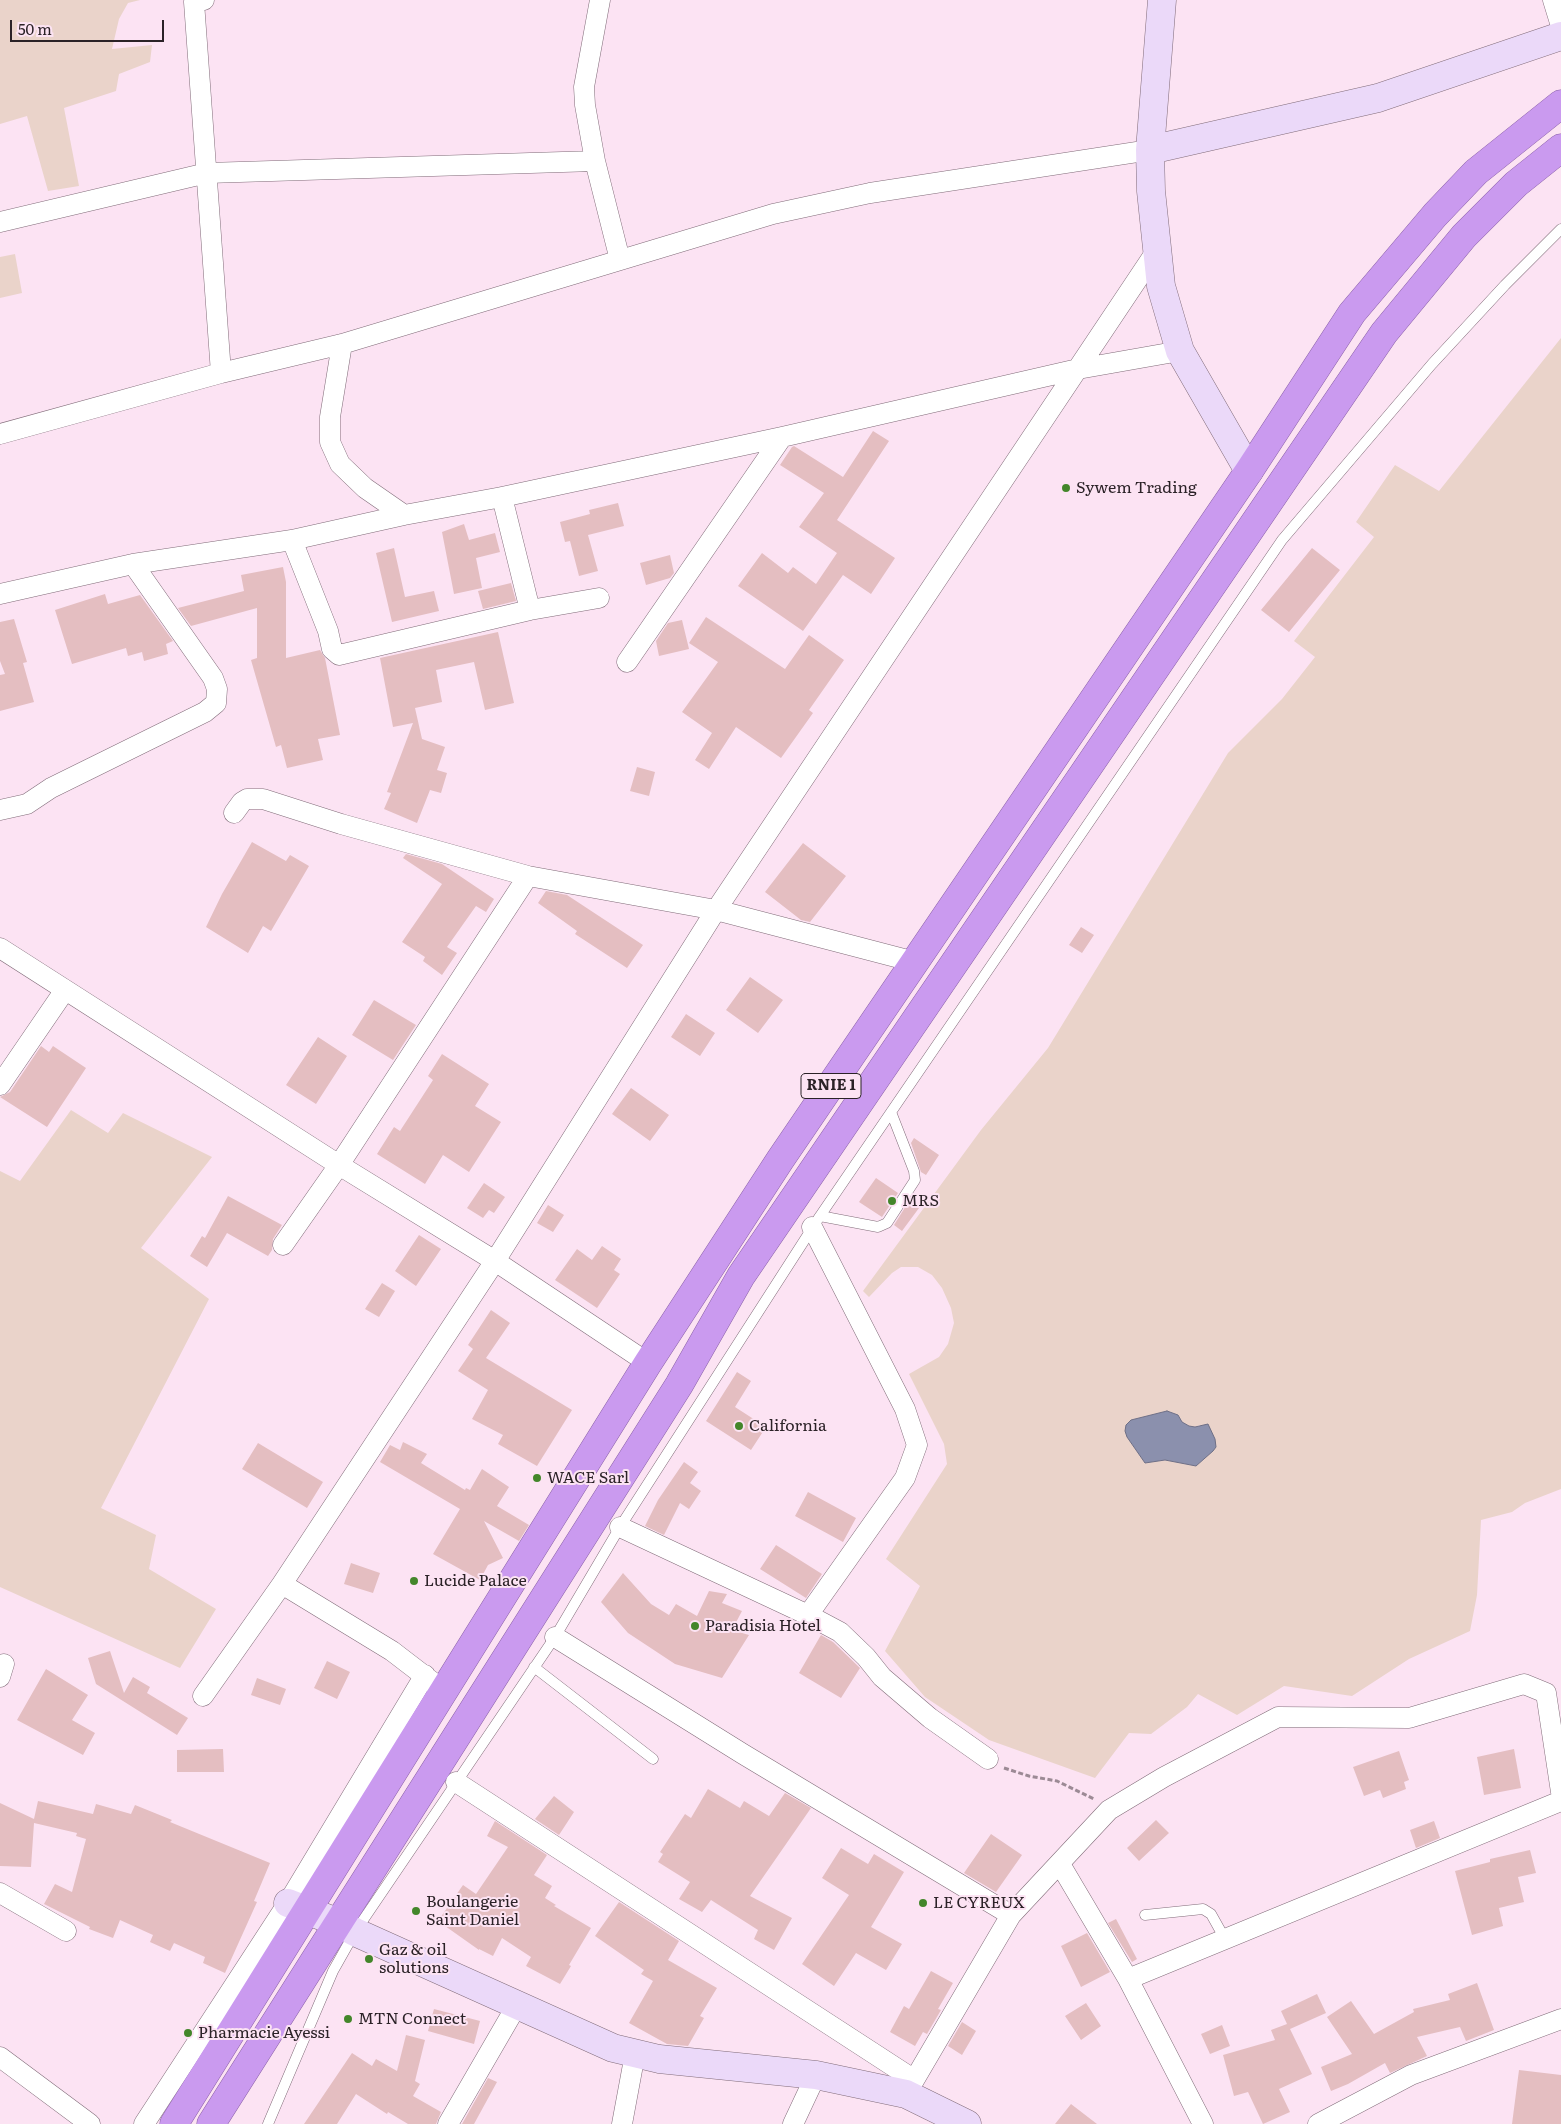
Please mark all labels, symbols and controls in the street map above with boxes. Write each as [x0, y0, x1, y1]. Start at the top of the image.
scale bar [12, 10, 166, 42]
text: 50 m [18, 17, 52, 40]
place label: Sywem Trading [1076, 478, 1197, 498]
marker: Sywem Trading [1060, 482, 1072, 494]
road number: RNIE 1 [801, 1074, 861, 1098]
place label: MRS [902, 1191, 939, 1211]
marker: MRS [886, 1195, 898, 1207]
place label: California [749, 1416, 827, 1436]
marker: California [733, 1420, 745, 1432]
place label: WACE Sarl [547, 1468, 629, 1488]
marker: WACE Sarl [531, 1472, 543, 1484]
place label: Lucide Palace [424, 1571, 527, 1591]
marker: Lucide Palace [408, 1575, 420, 1587]
place label: Paradisia Hotel [705, 1616, 821, 1636]
marker: Paradisia Hotel [689, 1620, 701, 1632]
place label: Boulangerie Saint Daniel [426, 1892, 519, 1930]
place label: LE CYREUX [933, 1893, 1025, 1913]
marker: LE CYREUX [917, 1897, 929, 1909]
marker: Boulangerie Saint Daniel [410, 1905, 422, 1917]
place label: Gaz & oil solutions [379, 1940, 449, 1978]
marker: Gaz & oil solutions [363, 1953, 375, 1965]
place label: MTN Connect [358, 2009, 466, 2029]
marker: MTN Connect [342, 2013, 354, 2025]
place label: Pharmacie Ayessi [198, 2023, 330, 2043]
marker: Pharmacie Ayessi [182, 2027, 194, 2039]

